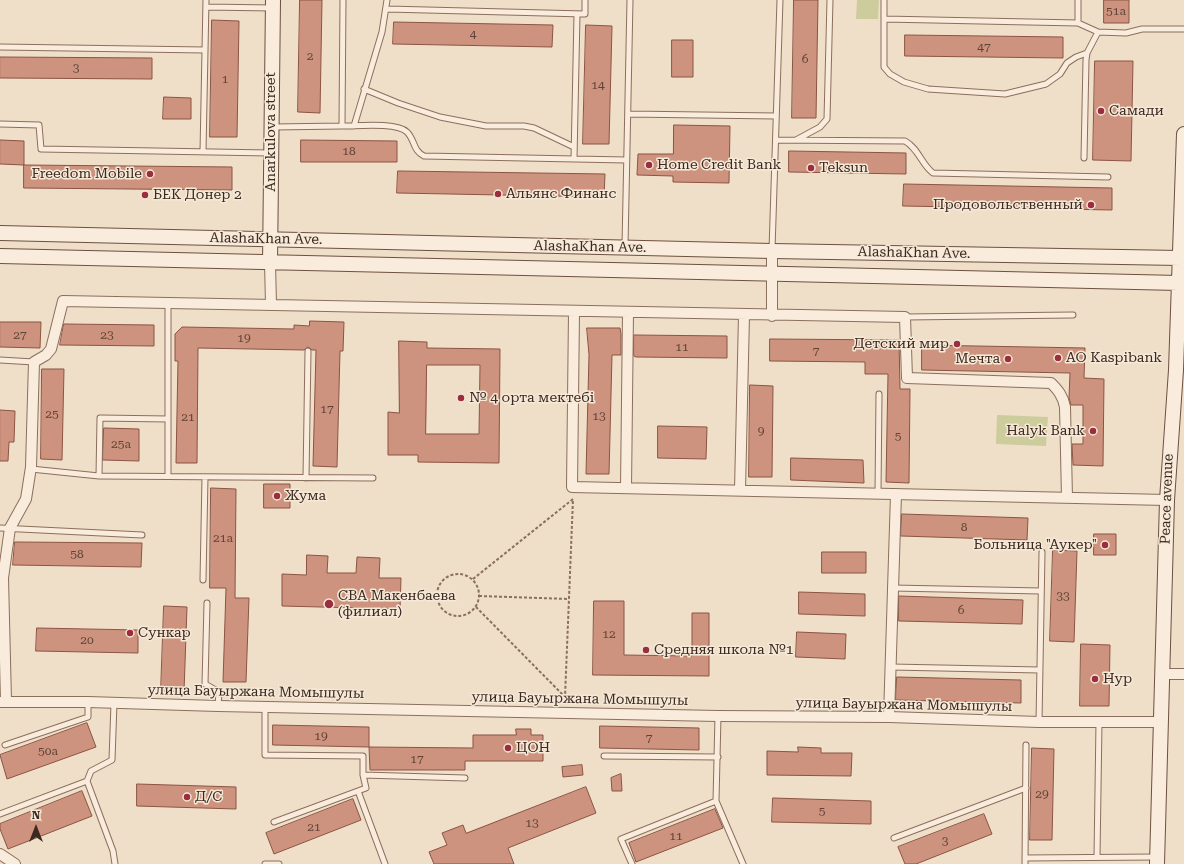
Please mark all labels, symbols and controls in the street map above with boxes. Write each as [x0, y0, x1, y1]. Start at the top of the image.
house number: 51а [1106, 4, 1126, 18]
house number: 4 [470, 27, 476, 41]
house number: 47 [977, 40, 991, 54]
house number: 2 [307, 49, 313, 63]
house number: 6 [802, 52, 808, 66]
house number: 3 [73, 61, 79, 75]
house number: 1 [222, 72, 228, 86]
street label: Anarkulova street [263, 72, 279, 192]
house number: 14 [591, 78, 605, 92]
place label: Самади [1109, 103, 1164, 119]
marker: Самади [1096, 106, 1106, 116]
house number: 18 [342, 144, 356, 158]
place label: Home Credit Bank [657, 157, 781, 173]
marker: Home Credit Bank [644, 160, 654, 170]
place label: Teksun [819, 160, 868, 176]
marker: Teksun [806, 163, 816, 173]
place label: Freedom Mobile [31, 166, 142, 182]
marker: Freedom Mobile [145, 169, 155, 179]
place label: Альянс Финанс [506, 186, 616, 202]
place label: БЕК Донер 2 [153, 187, 242, 203]
marker: Альянс Финанс [493, 189, 503, 199]
marker: БЕК Донер 2 [140, 190, 150, 200]
place label: Продовольственный [933, 197, 1083, 213]
marker: Продовольственный [1086, 200, 1096, 210]
street label: AlashaKhan Ave. [209, 230, 323, 248]
street label: AlashaKhan Ave. [533, 238, 647, 256]
street label: AlashaKhan Ave. [857, 244, 971, 262]
house number: 27 [13, 328, 27, 342]
house number: 23 [100, 328, 114, 342]
house number: 19 [237, 331, 251, 345]
place label: Детский мир [854, 336, 949, 352]
marker: Детский мир [952, 339, 962, 349]
house number: 11 [675, 340, 689, 354]
house number: 7 [813, 344, 819, 358]
place label: AO Kaspibank [1066, 350, 1162, 366]
place label: Мечта [955, 351, 1000, 367]
marker: AO Kaspibank [1053, 353, 1063, 363]
marker: Мечта [1003, 354, 1013, 364]
place label: № 4 орта мектебі [469, 390, 594, 406]
marker: № 4 орта мектебі [456, 393, 466, 403]
house number: 17 [320, 402, 334, 416]
house number: 25 [45, 407, 59, 421]
house number: 13 [592, 409, 606, 423]
house number: 21 [181, 410, 195, 424]
place label: Halyk Bank [1006, 423, 1085, 439]
house number: 9 [758, 424, 764, 438]
marker: Halyk Bank [1088, 426, 1098, 436]
house number: 5 [895, 429, 901, 443]
house number: 25а [111, 437, 131, 451]
street label: Peace avenue [1157, 453, 1177, 545]
place label: Жума [285, 488, 326, 504]
marker: Жума [272, 491, 282, 501]
house number: 8 [961, 520, 967, 534]
house number: 21а [213, 531, 233, 545]
place label: Больница "Аукер" [973, 537, 1097, 553]
marker: Больница "Аукер" [1100, 540, 1110, 550]
house number: 58 [70, 547, 84, 561]
place label: СВА Макенбаева (филиал) [338, 588, 456, 620]
house number: 33 [1056, 589, 1070, 603]
marker: СВА Макенбаева (филиал) [323, 598, 335, 610]
house number: 6 [958, 603, 964, 617]
place label: Сункар [138, 625, 191, 641]
house number: 12 [602, 627, 616, 641]
marker: Сункар [125, 628, 135, 638]
house number: 20 [80, 633, 94, 647]
place label: Средняя школа №1 [654, 642, 794, 658]
marker: Средняя школа №1 [641, 645, 651, 655]
place label: Нур [1103, 671, 1132, 687]
marker: Нур [1090, 674, 1100, 684]
street label: улица Бауыржана Момышулы [147, 682, 365, 702]
street label: улица Бауыржана Момышулы [471, 689, 689, 709]
street label: улица Бауыржана Момышулы [795, 695, 1013, 715]
house number: 19 [314, 729, 328, 743]
house number: 7 [646, 731, 652, 745]
place label: ЦОН [516, 740, 550, 756]
marker: ЦОН [503, 743, 513, 753]
house number: 50а [38, 744, 58, 758]
house number: 17 [410, 752, 424, 766]
house number: 29 [1035, 787, 1049, 801]
place label: Д/С [195, 789, 222, 805]
marker: Д/С [182, 792, 192, 802]
house number: 5 [819, 804, 825, 818]
north arrow [16, 808, 56, 848]
text: N [32, 809, 40, 822]
house number: 13 [525, 816, 539, 830]
house number: 21 [307, 820, 321, 834]
house number: 11 [669, 829, 683, 843]
house number: 3 [942, 834, 948, 848]

